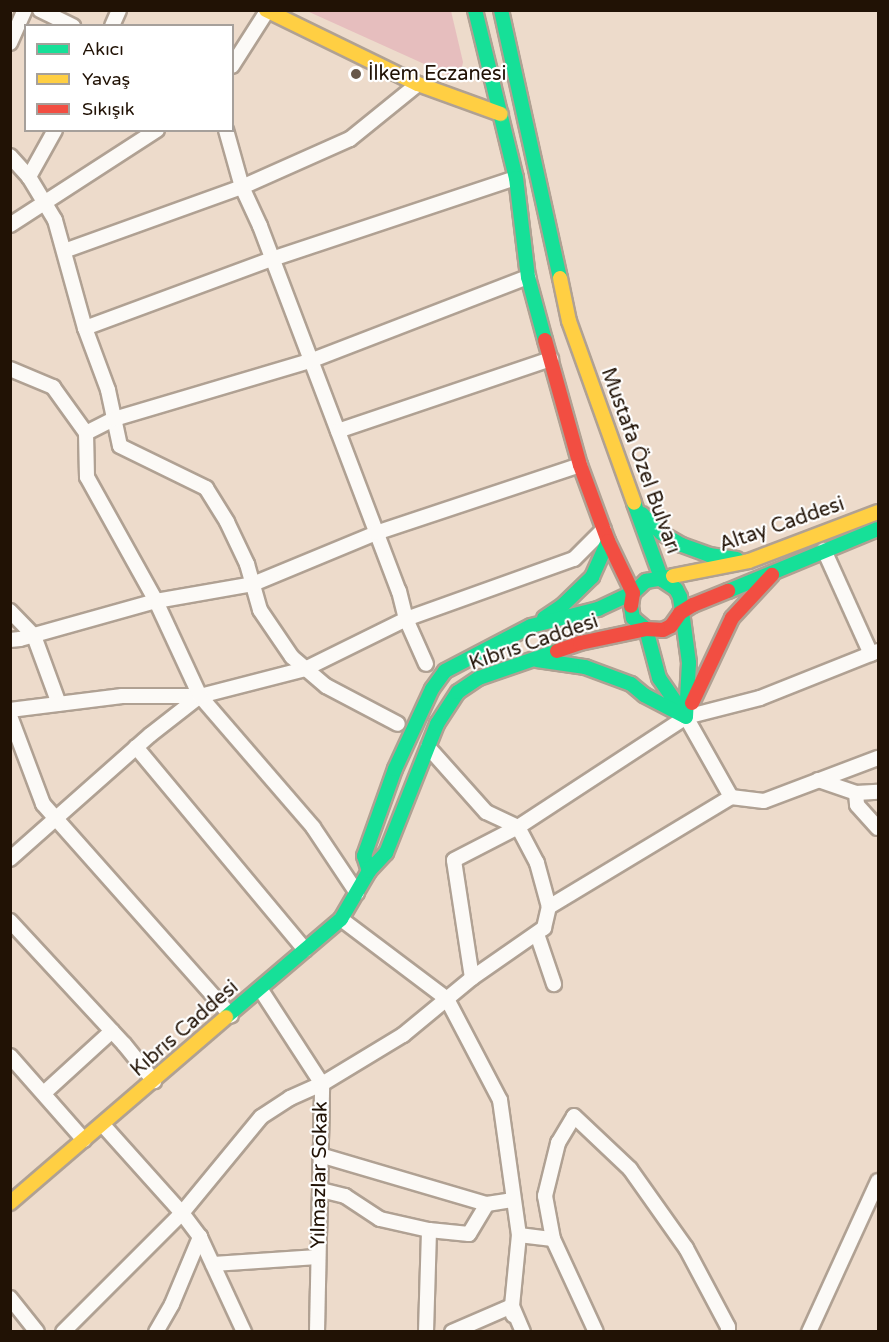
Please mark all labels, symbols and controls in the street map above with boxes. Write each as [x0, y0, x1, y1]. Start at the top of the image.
legend [24, 24, 234, 132]
text: Akıcı [82, 38, 124, 60]
place label: İlkem Eczanesi [368, 62, 506, 86]
marker: İlkem Eczanesi [349, 67, 363, 81]
text: Yavaş [82, 68, 130, 90]
text: Sıkışık [82, 98, 135, 120]
street label: Mustafa Özel Bulvarı [595, 365, 685, 557]
street label: Altay Caddesi [716, 492, 848, 558]
street label: Kıbrıs Caddesi [466, 610, 602, 676]
street label: Kıbrıs Caddesi [126, 976, 244, 1082]
street label: Yılmazlar Sokak [307, 1101, 333, 1249]

